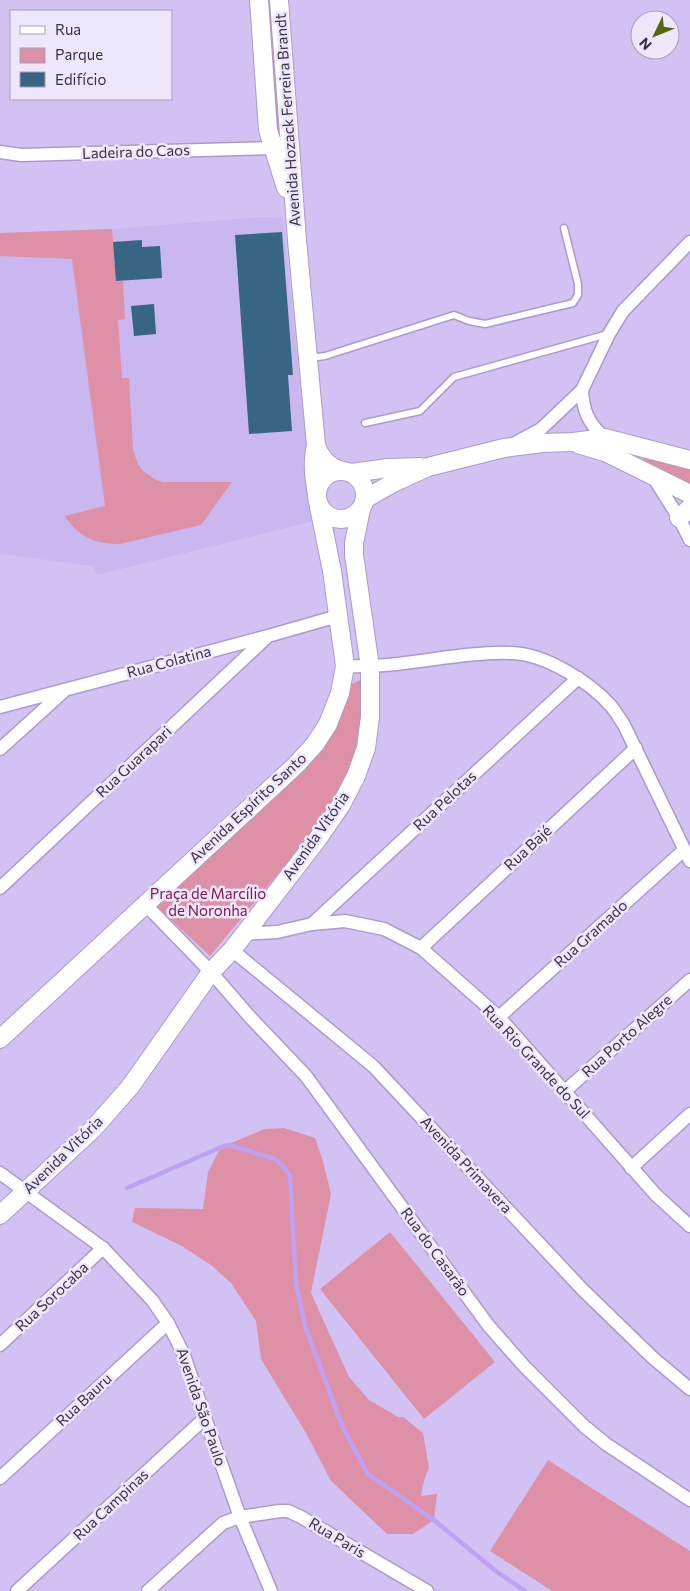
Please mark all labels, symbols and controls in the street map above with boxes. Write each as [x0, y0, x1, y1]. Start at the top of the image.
legend [10, 10, 172, 100]
north arrow [630, 10, 680, 60]
street label: Avenida Hozack Ferreira Brandt [271, 13, 303, 227]
text: Rua [55, 20, 81, 38]
text: N [635, 35, 655, 54]
text: Parque [55, 45, 103, 63]
text: Edifício [55, 70, 106, 88]
street label: Ladeira do Caos [82, 140, 190, 162]
street label: Rua Colatina [125, 641, 213, 681]
street label: Rua Guarapari [92, 722, 175, 801]
street label: Avenida Espírito Santo [185, 748, 310, 866]
street label: Rua Pelotas [409, 766, 480, 834]
street label: Avenida Vitória [278, 788, 352, 883]
street label: Rua Bajé [500, 821, 555, 874]
park label: Praça de Marcílio de Noronha [150, 884, 266, 919]
street label: Rua Gramado [550, 896, 631, 971]
street label: Rua Porto Alegre [578, 990, 675, 1080]
street label: Rua Rio Grande do Sul [479, 1001, 594, 1122]
street label: Avenida Vitória [19, 1112, 106, 1197]
street label: Avenida Primavera [417, 1112, 516, 1217]
street label: Rua do Casarão [398, 1204, 474, 1299]
street label: Rua Sorocaba [11, 1258, 92, 1335]
street label: Avenida São Paulo [173, 1345, 231, 1468]
street label: Rua Bauru [52, 1369, 115, 1429]
street label: Rua Campinas [69, 1465, 152, 1544]
street label: Rua Paris [306, 1513, 369, 1561]

